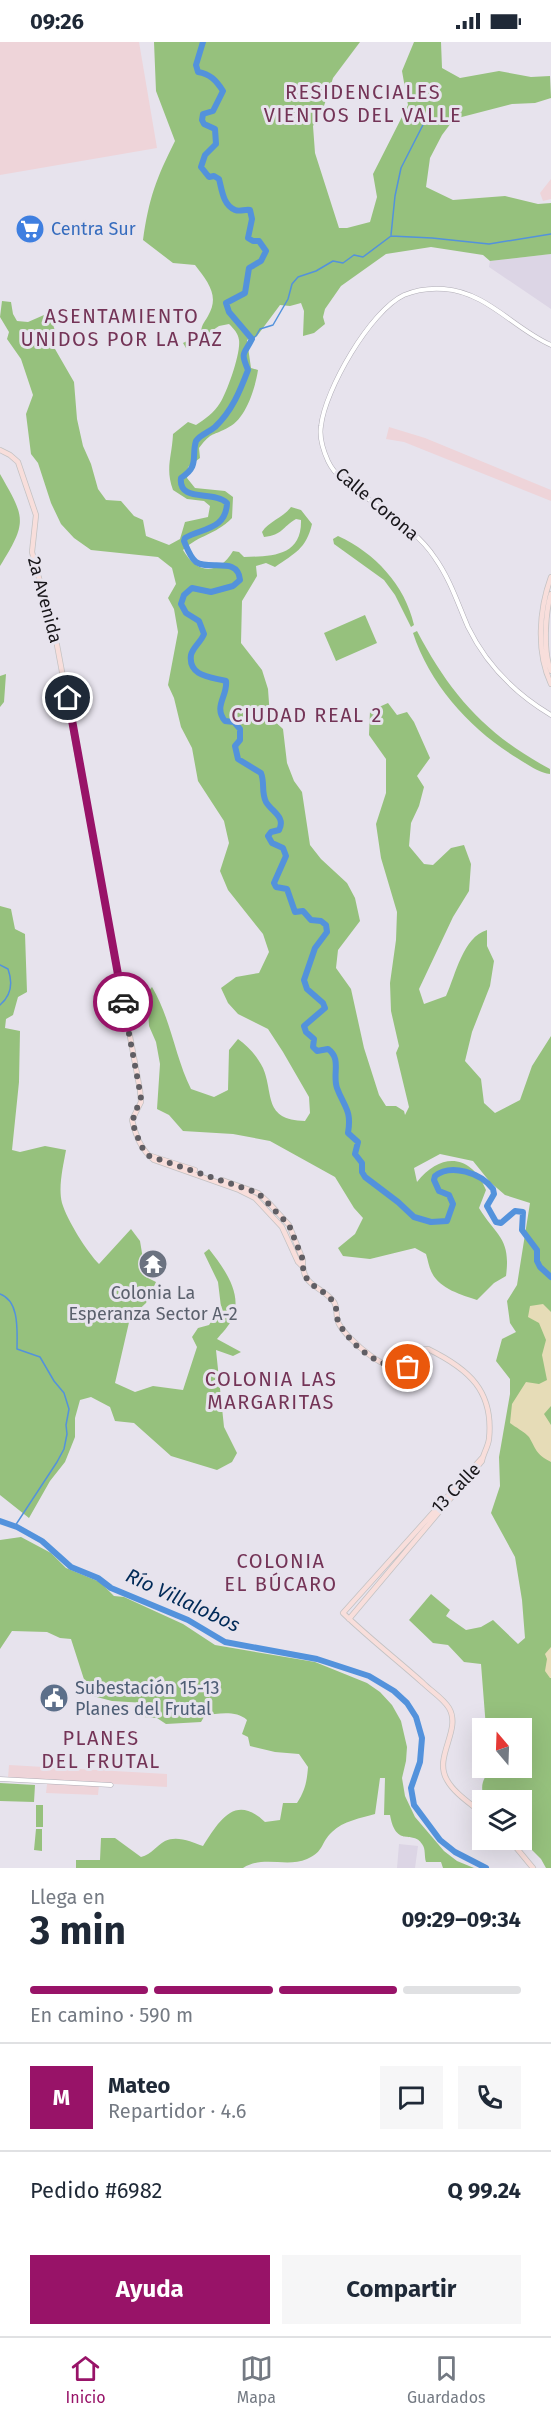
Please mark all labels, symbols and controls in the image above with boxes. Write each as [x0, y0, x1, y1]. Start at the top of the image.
text: 09:26 [30, 8, 84, 35]
district label: RESIDENCIALES VIENTOS DEL VALLE [264, 80, 462, 127]
supermarket icon: Centra Sur [14, 213, 46, 245]
place label: Centra Sur [51, 218, 136, 240]
district label: ASENTAMIENTO UNIDOS POR LA PAZ [20, 304, 224, 351]
street label: Calle Corona [331, 463, 423, 545]
street label: 2a Avenida [23, 554, 67, 646]
pin [42, 672, 93, 723]
icon: home [51, 681, 84, 714]
district label: CIUDAD REAL 2 [231, 703, 383, 727]
courier [93, 972, 153, 1032]
icon: car [107, 986, 140, 1019]
temple icon: Colonia La Esperanza Sector A-2 [137, 1248, 169, 1280]
place label: Colonia La Esperanza Sector A-2 [68, 1282, 238, 1325]
pin [382, 1341, 433, 1392]
icon: bag [391, 1350, 424, 1383]
district label: COLONIA LAS MARGARITAS [205, 1367, 337, 1414]
street label: 13 Calle [427, 1458, 485, 1518]
district label: COLONIA EL BÚCARO [224, 1549, 338, 1596]
water label: Río Villalobos [122, 1563, 244, 1637]
place label: Subestación 15-13 Planes del Frutal [75, 1677, 219, 1720]
public building icon: Subestación 15-13 Planes del Frutal [38, 1682, 70, 1714]
north arrow [472, 1718, 532, 1778]
map controls [472, 1718, 532, 1850]
district label: PLANES DEL FRUTAL [41, 1726, 161, 1773]
button: layers [472, 1790, 532, 1850]
text: Llega en [30, 1885, 105, 1909]
text: 09:29–09:34 [401, 1906, 521, 1933]
text: 3 min [30, 1908, 126, 1954]
text: En camino · 590 m [30, 2003, 193, 2027]
button: chat [380, 2066, 443, 2129]
button: phone [458, 2066, 521, 2129]
text: Mateo [108, 2072, 170, 2099]
text: M [53, 2084, 70, 2111]
text: Repartidor · 4.6 [108, 2099, 247, 2123]
text: Pedido #6982 [30, 2177, 162, 2204]
text: Q 99.24 [448, 2177, 521, 2204]
button: Ayuda [30, 2255, 270, 2324]
button: Compartir [282, 2255, 521, 2324]
tab: Inicio [66, 2352, 106, 2407]
tab: Mapa [237, 2352, 276, 2407]
tab: Guardados [407, 2352, 485, 2407]

